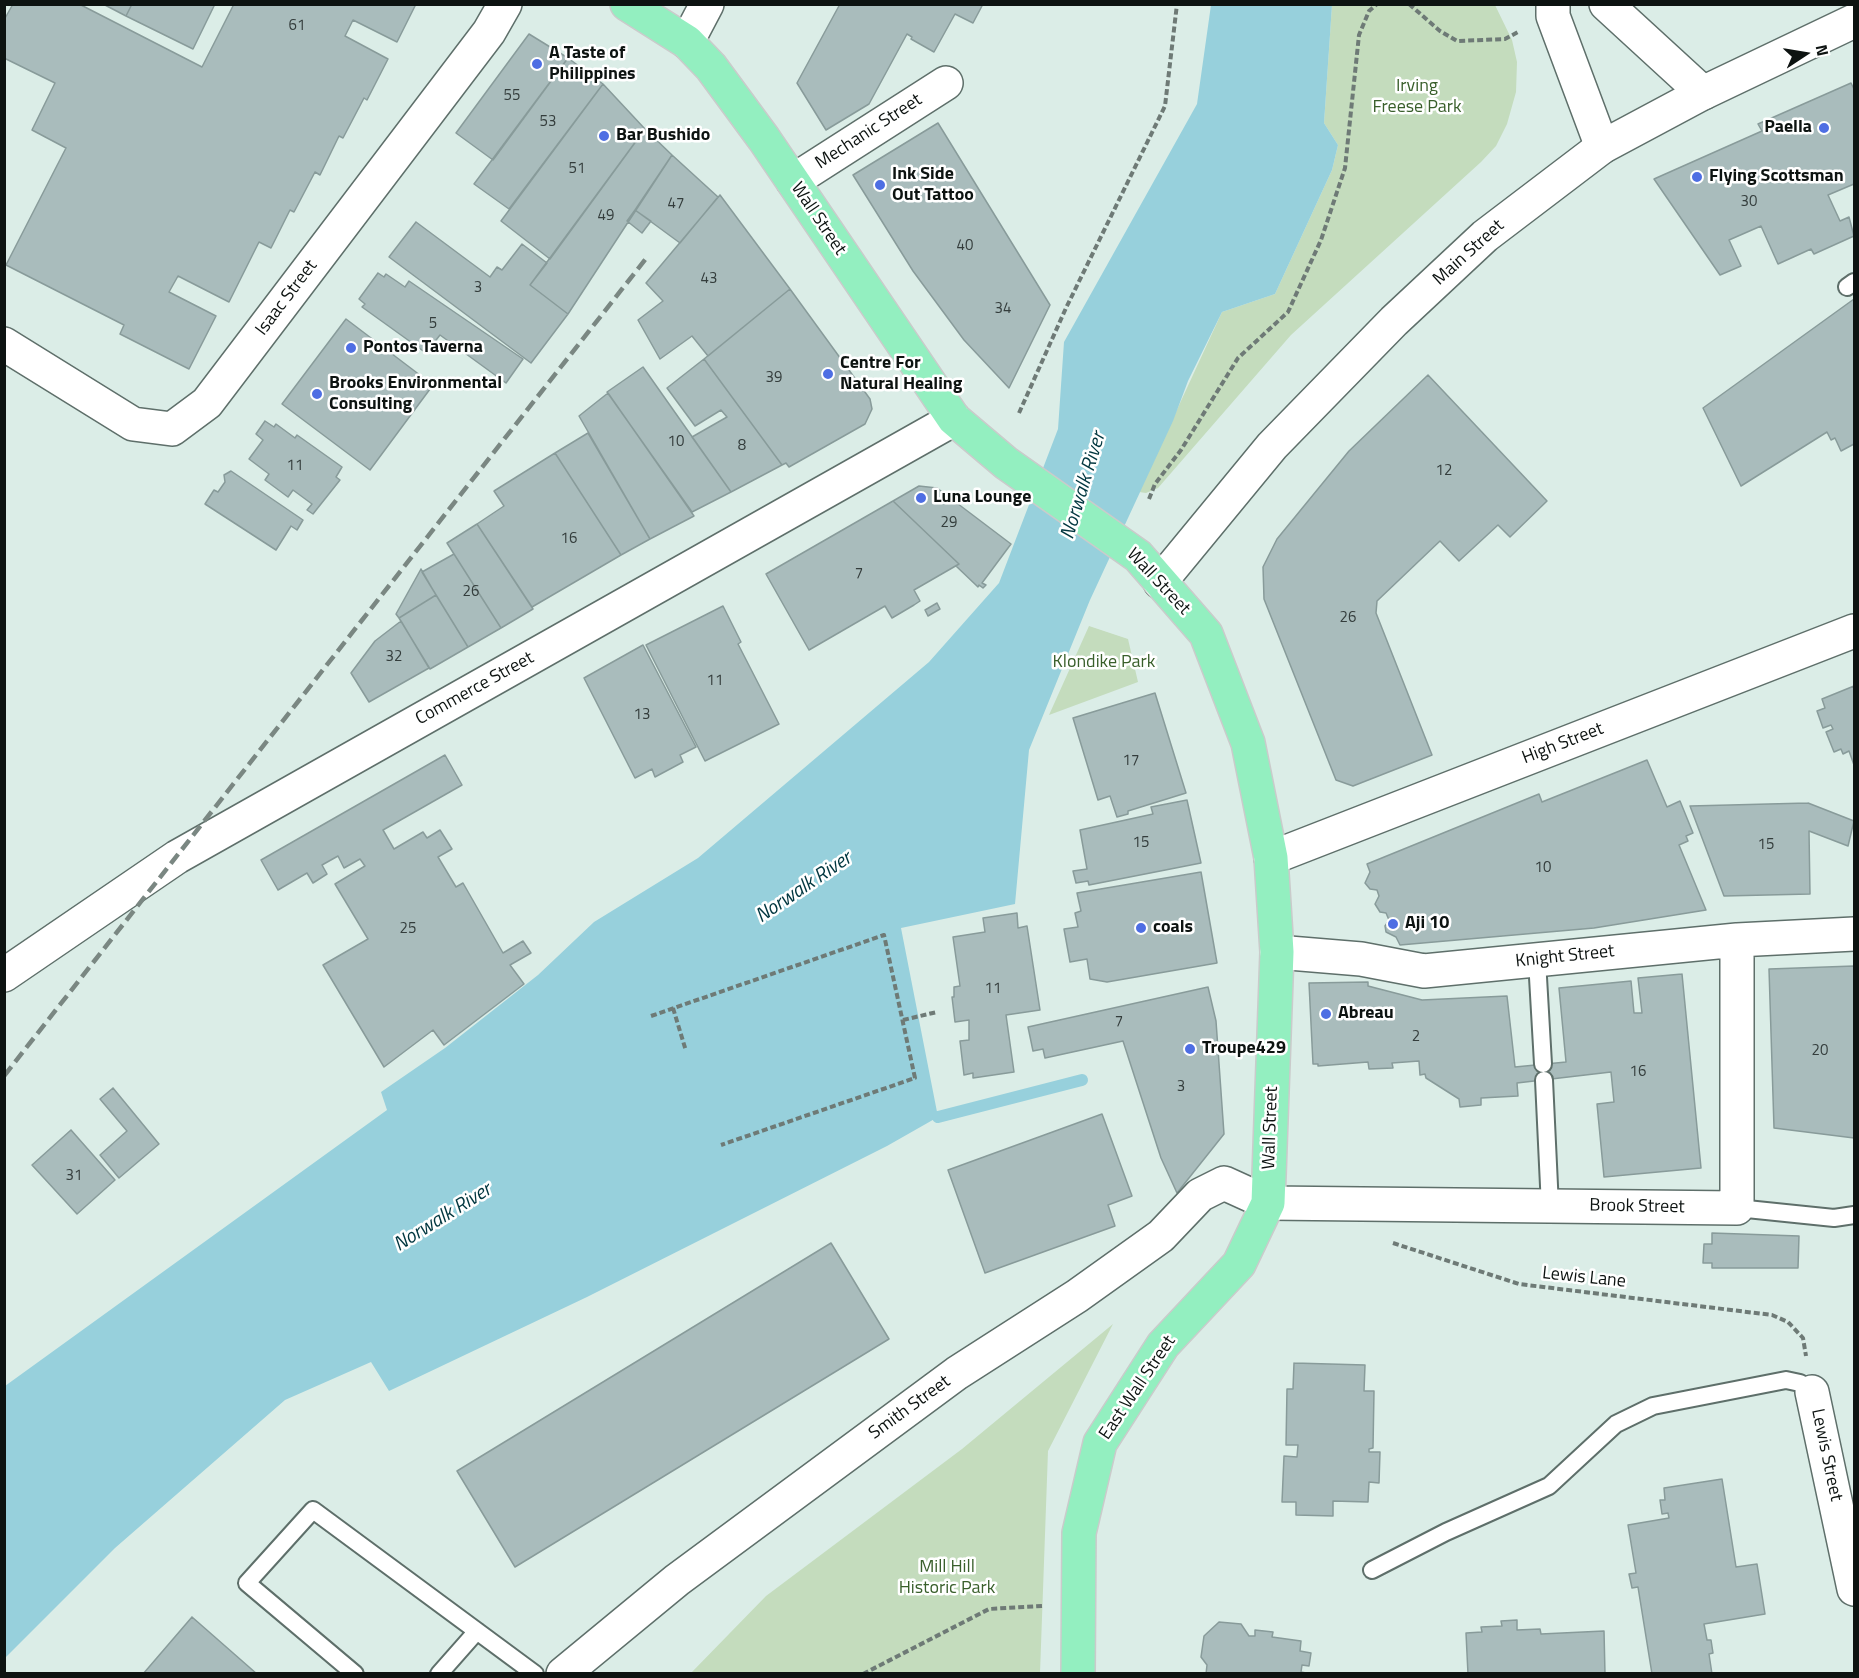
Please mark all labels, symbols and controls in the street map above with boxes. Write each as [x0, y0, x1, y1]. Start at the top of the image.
house number: 61 [289, 17, 305, 35]
north arrow [1775, 24, 1835, 84]
text: N [1810, 42, 1835, 58]
place label: A Taste of Philippines [549, 43, 636, 86]
marker: A Taste of Philippines [530, 57, 544, 71]
park label: Irving Freese Park [1372, 76, 1462, 118]
house number: 55 [504, 87, 520, 105]
street label: Mechanic Street [812, 90, 926, 174]
house number: 53 [540, 113, 556, 131]
place label: Paella [1764, 117, 1812, 139]
marker: Paella [1817, 121, 1831, 135]
place label: Bar Bushido [616, 125, 710, 147]
marker: Bar Bushido [597, 129, 611, 143]
house number: 51 [569, 160, 585, 178]
place label: Ink Side Out Tattoo [892, 164, 974, 207]
place label: Flying Scottsman [1709, 166, 1844, 188]
marker: Flying Scottsman [1690, 170, 1704, 184]
street label: Wall Street [786, 178, 850, 260]
marker: Ink Side Out Tattoo [873, 178, 887, 192]
house number: 30 [1741, 193, 1757, 211]
house number: 47 [668, 195, 684, 213]
house number: 49 [598, 207, 614, 225]
street label: Main Street [1429, 215, 1509, 291]
house number: 40 [957, 237, 973, 255]
street label: Isaac Street [252, 256, 322, 340]
house number: 43 [701, 270, 717, 288]
house number: 3 [474, 279, 482, 297]
house number: 34 [995, 300, 1011, 318]
house number: 5 [429, 315, 437, 333]
place label: Pontos Taverna [363, 337, 483, 359]
marker: Pontos Taverna [344, 341, 358, 355]
place label: Centre For Natural Healing [840, 353, 962, 395]
marker: Centre For Natural Healing [821, 367, 835, 381]
house number: 39 [766, 369, 782, 387]
place label: Brooks Environmental Consulting [329, 373, 502, 416]
marker: Brooks Environmental Consulting [310, 387, 324, 401]
water label: Norwalk River [1056, 430, 1112, 542]
house number: 10 [668, 433, 684, 451]
house number: 8 [738, 437, 746, 455]
house number: 11 [287, 457, 303, 475]
house number: 12 [1436, 462, 1452, 480]
place label: Luna Lounge [933, 487, 1031, 509]
marker: Luna Lounge [914, 491, 928, 505]
house number: 29 [941, 514, 957, 532]
house number: 16 [561, 530, 577, 548]
street label: Wall Street [1122, 544, 1194, 620]
house number: 7 [855, 565, 863, 583]
house number: 26 [463, 583, 479, 601]
house number: 26 [1340, 609, 1356, 627]
house number: 32 [386, 648, 402, 666]
street label: Commerce Street [412, 648, 538, 730]
park label: Klondike Park [1053, 652, 1155, 674]
house number: 11 [707, 672, 723, 690]
house number: 13 [634, 706, 650, 724]
street label: High Street [1519, 719, 1607, 769]
house number: 17 [1123, 752, 1139, 770]
house number: 15 [1133, 834, 1149, 852]
house number: 15 [1758, 836, 1774, 854]
water label: Norwalk River [751, 847, 857, 929]
house number: 10 [1535, 859, 1551, 877]
place label: Aji 10 [1405, 913, 1449, 935]
place label: coals [1153, 917, 1193, 939]
marker: Aji 10 [1386, 917, 1400, 931]
house number: 25 [400, 920, 416, 938]
marker: coals [1134, 921, 1148, 935]
street label: Knight Street [1514, 941, 1616, 973]
house number: 11 [985, 980, 1001, 998]
place label: Abreau [1338, 1003, 1394, 1025]
marker: Abreau [1319, 1007, 1333, 1021]
house number: 7 [1115, 1013, 1123, 1031]
house number: 2 [1412, 1028, 1420, 1046]
place label: Troupe429 [1202, 1038, 1286, 1060]
marker: Troupe429 [1183, 1042, 1197, 1056]
house number: 20 [1812, 1042, 1828, 1060]
house number: 16 [1630, 1063, 1646, 1081]
house number: 3 [1177, 1078, 1185, 1096]
street label: Wall Street [1259, 1086, 1283, 1170]
house number: 31 [66, 1167, 82, 1185]
water label: Norwalk River [390, 1179, 496, 1257]
street label: Brook Street [1589, 1195, 1685, 1219]
street label: Lewis Lane [1541, 1263, 1627, 1293]
street label: East Wall Street [1095, 1332, 1181, 1444]
street label: Smith Street [865, 1371, 955, 1445]
street label: Lewis Street [1806, 1407, 1846, 1503]
park label: Mill Hill Historic Park [899, 1557, 995, 1600]

